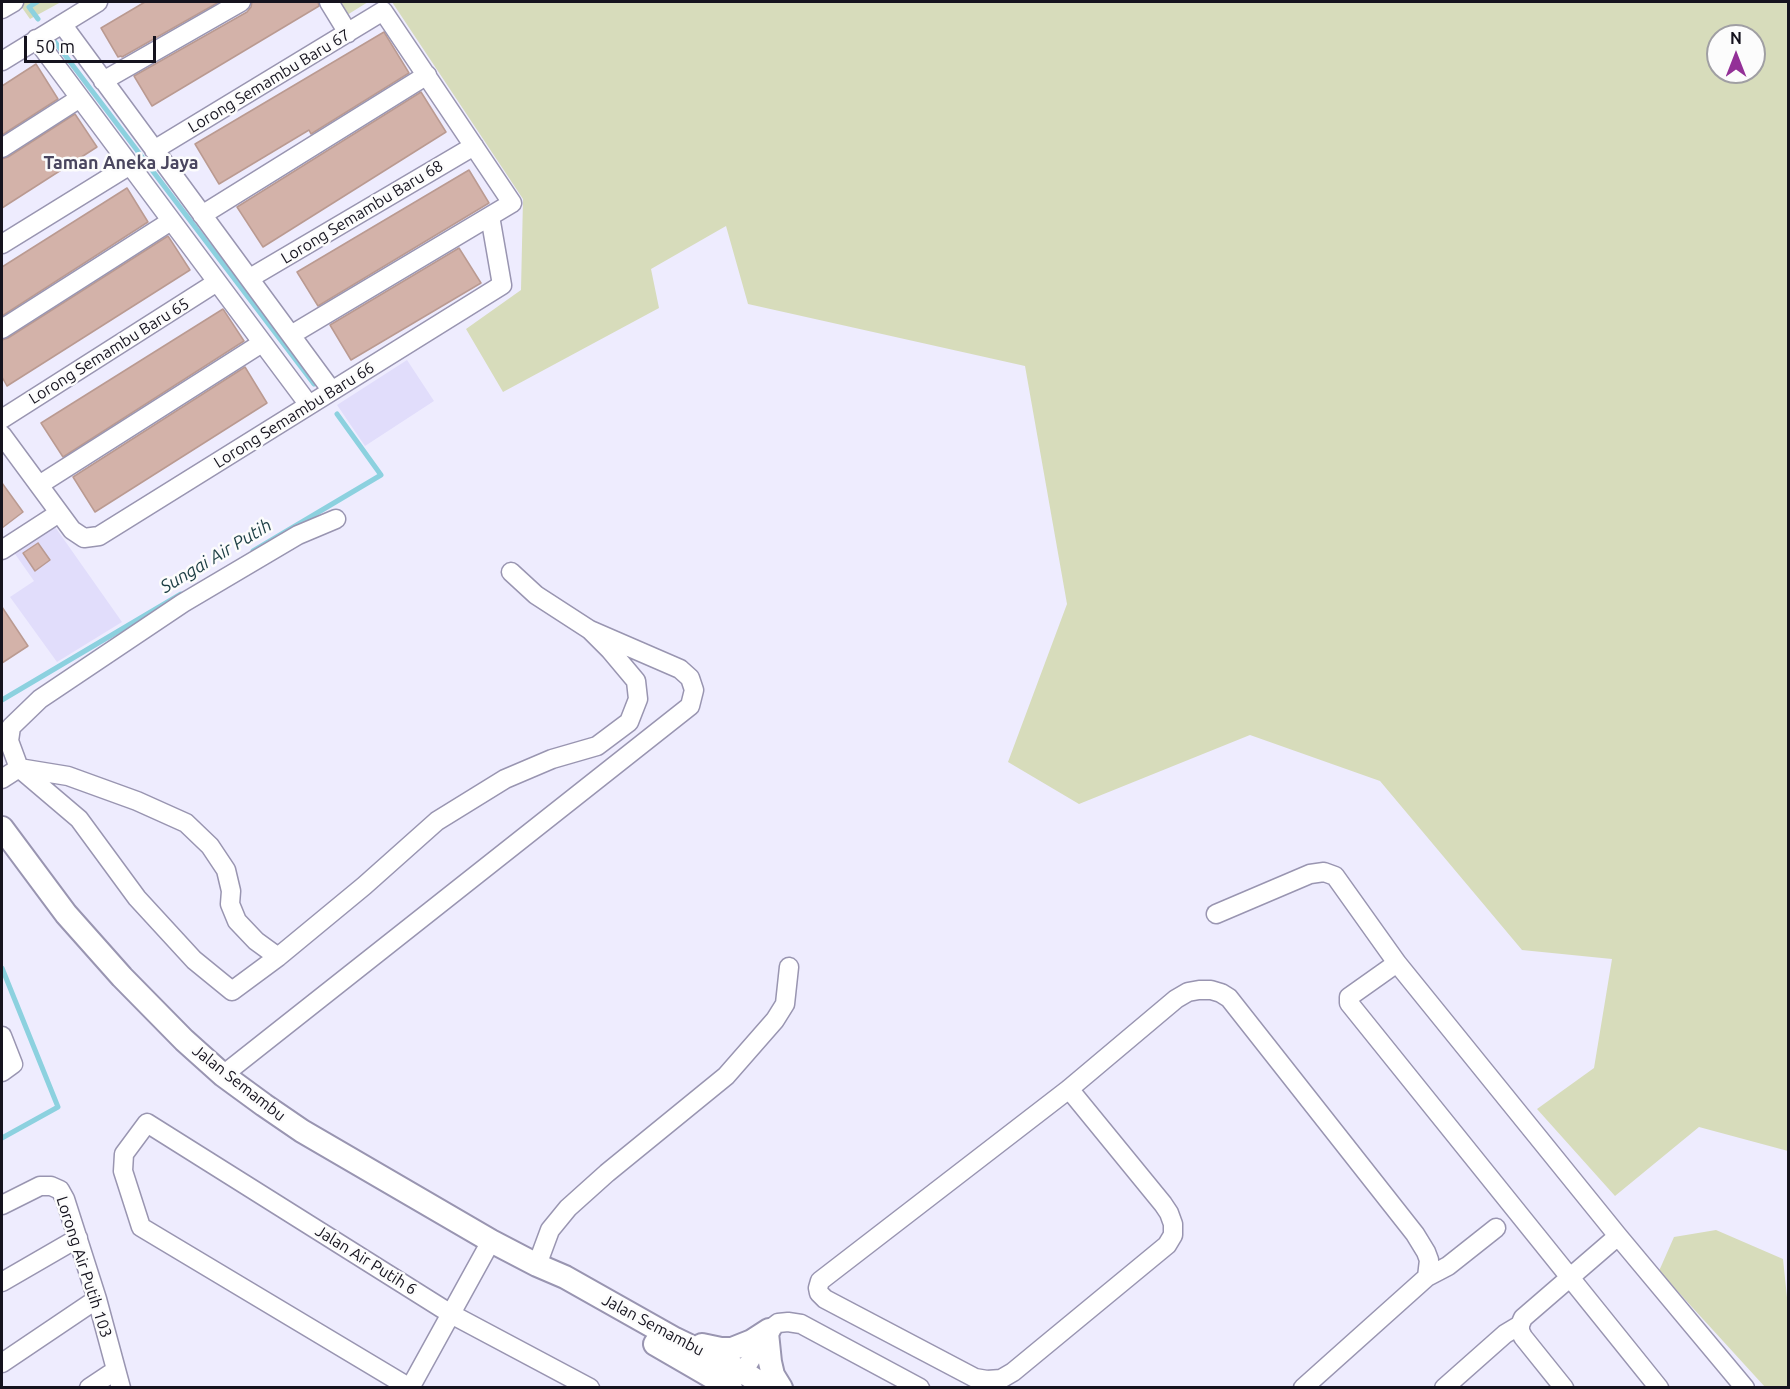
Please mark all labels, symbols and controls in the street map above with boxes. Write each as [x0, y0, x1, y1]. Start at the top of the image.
scale bar [27, 24, 159, 62]
north arrow [1706, 24, 1766, 84]
street label: Lorong Semambu Baru 67 [185, 25, 353, 137]
text: N [1730, 29, 1742, 47]
text: 50 m [35, 36, 75, 56]
district label: Taman Aneka Jaya [43, 152, 199, 174]
street label: Lorong Semambu Baru 68 [278, 156, 446, 268]
street label: Lorong Semambu Baru 65 [25, 294, 193, 408]
street label: Lorong Semambu Baru 66 [210, 358, 378, 472]
water label: Sungai Air Putih [156, 514, 276, 598]
street label: Jalan Semambu [189, 1041, 289, 1125]
street label: Lorong Air Putih 103 [52, 1194, 116, 1340]
street label: Jalan Air Putih 6 [312, 1221, 420, 1299]
street label: Jalan Semambu [599, 1290, 707, 1360]

